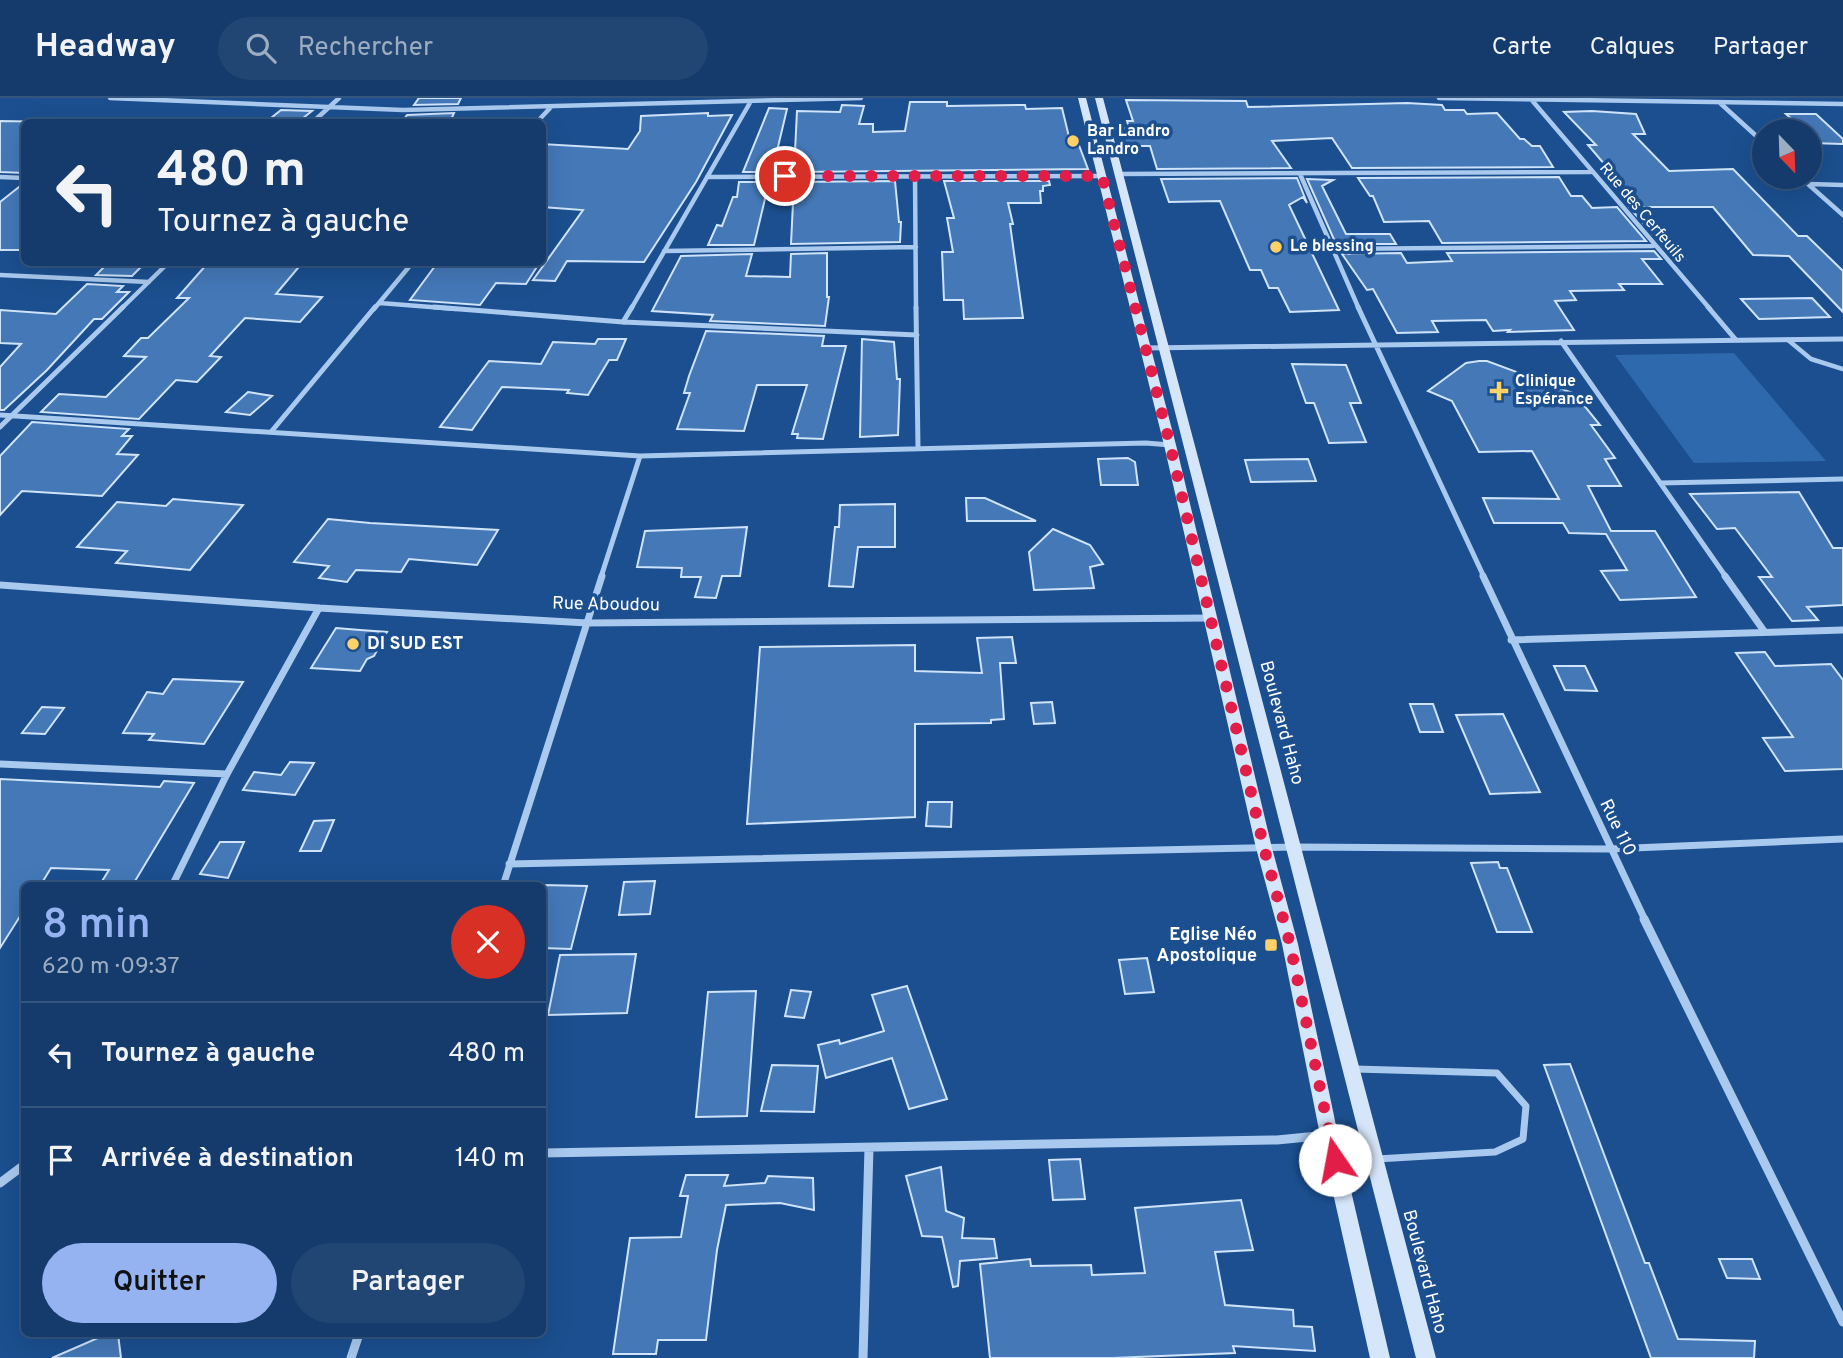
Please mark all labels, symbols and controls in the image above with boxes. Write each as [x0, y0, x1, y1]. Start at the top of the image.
search box [218, 17, 708, 80]
text: Headway [35, 27, 176, 69]
icon: search [242, 29, 280, 67]
text: Rechercher [298, 32, 433, 65]
text: Carte [1492, 33, 1552, 63]
text: Calques [1590, 33, 1675, 63]
text: Partager [1713, 33, 1808, 63]
north arrow [1752, 119, 1822, 189]
map controls [1752, 119, 1822, 189]
place label: Bar Landro Landro [1087, 122, 1170, 160]
marker: Bar Landro Landro [1065, 133, 1081, 149]
text: 480 m [157, 142, 306, 204]
pin [755, 146, 815, 206]
icon: left [42, 147, 133, 238]
icon: arrive [766, 157, 804, 195]
street label: Rue des Cerfeuils [1594, 159, 1690, 267]
text: Tournez à gauche [157, 203, 409, 243]
place label: Le blessing [1290, 237, 1374, 257]
marker: Le blessing [1268, 239, 1284, 255]
place label: Clinique Espérance [1515, 372, 1593, 410]
marker: Clinique Espérance [1489, 381, 1509, 401]
street label: Rue Aboudou [552, 593, 660, 617]
place label: DI SUD EST [367, 633, 463, 656]
marker: DI SUD EST [345, 636, 361, 652]
street label: Boulevard Haho [1253, 658, 1309, 788]
street label: Rue 110 [1593, 796, 1641, 860]
text: 8 min [42, 900, 151, 953]
button: close [451, 905, 525, 979]
place label: Eglise Néo Apostolique [1157, 924, 1257, 968]
marker: Eglise Néo Apostolique [1263, 937, 1279, 953]
text: 620 m · 09:37 [42, 953, 180, 982]
icon: left [42, 1036, 80, 1074]
text: Tournez à gauche [101, 1038, 315, 1071]
text: 480 m [448, 1038, 525, 1071]
position arrow [1298, 1123, 1372, 1197]
icon: arrive [42, 1141, 80, 1179]
text: Arrivée à destination [101, 1143, 354, 1176]
text: 140 m [455, 1143, 525, 1176]
street label: Boulevard Haho [1396, 1207, 1452, 1337]
button: Quitter [42, 1243, 277, 1323]
button: Partager [291, 1243, 525, 1323]

